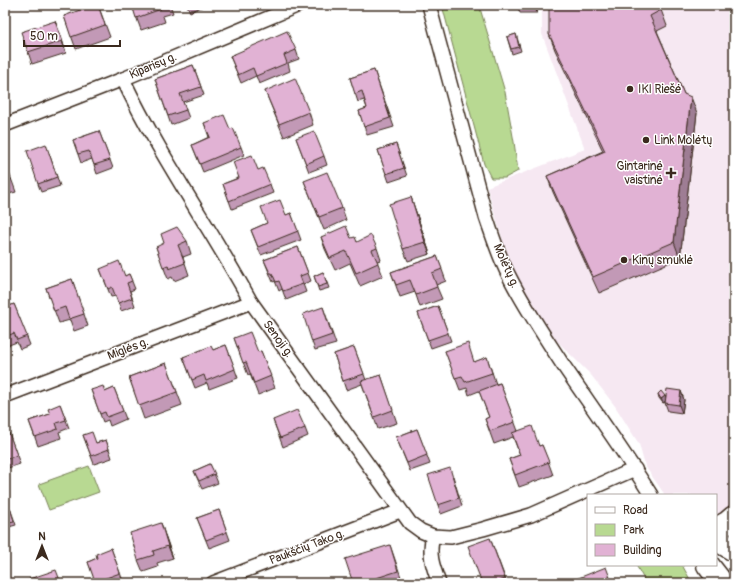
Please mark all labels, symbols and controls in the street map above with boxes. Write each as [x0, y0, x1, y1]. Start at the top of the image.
scale bar [24, 22, 120, 48]
text: 50 m [30, 29, 58, 44]
street label: Kiparisų g. [127, 49, 179, 83]
place label: IKI Riešė [638, 82, 681, 97]
marker: IKI Riešė [625, 84, 635, 94]
place label: Link Molėtų [654, 133, 713, 148]
marker: Link Molėtų [641, 135, 651, 145]
place label: Gintarinė vaistinė [616, 159, 663, 188]
marker: Gintarinė vaistinė [666, 168, 676, 178]
street label: Molėtų g. [490, 242, 522, 290]
place label: Kinų smuklė [632, 253, 693, 268]
marker: Kinų smuklė [619, 255, 629, 265]
street label: Senoji g. [259, 317, 297, 361]
street label: Miglės g. [105, 334, 151, 364]
legend [587, 494, 717, 566]
text: Road [623, 503, 648, 518]
text: Park [623, 523, 644, 538]
north arrow [22, 526, 62, 566]
street label: Paukščių Tako g. [267, 526, 347, 568]
text: N [38, 530, 46, 543]
text: Building [623, 543, 662, 558]

